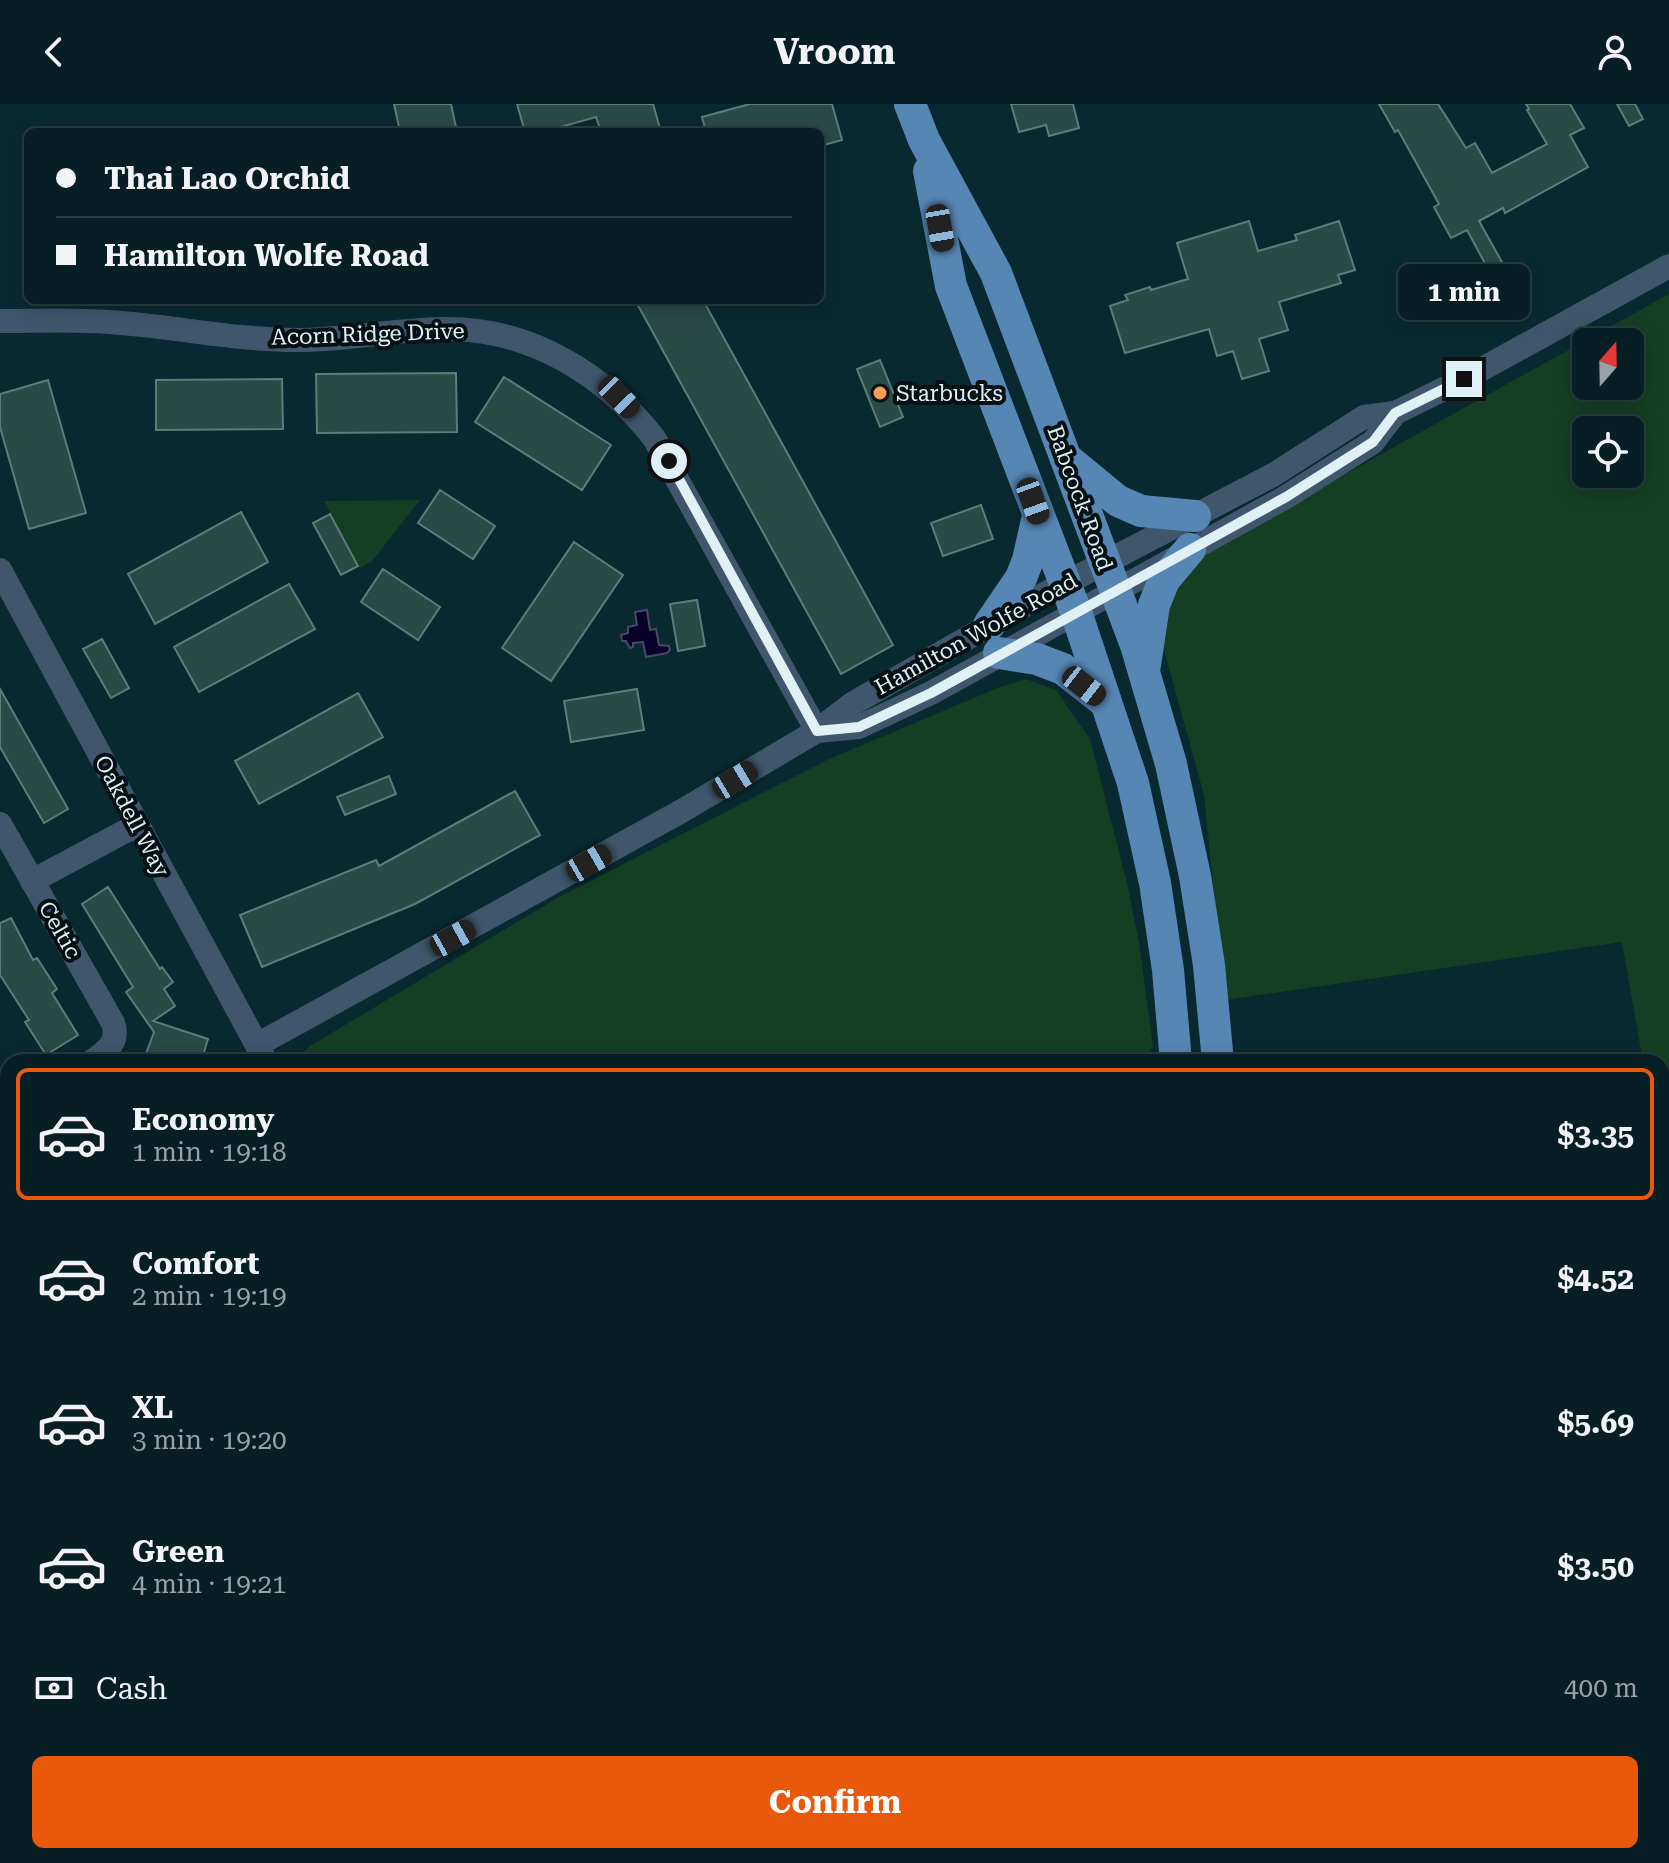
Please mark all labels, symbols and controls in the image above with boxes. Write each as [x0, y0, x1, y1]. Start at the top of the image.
icon: back [32, 30, 76, 74]
icon: person [1593, 30, 1637, 74]
text: Vroom [774, 31, 895, 73]
text: Thai Lao Orchid [104, 161, 350, 196]
car [924, 202, 956, 254]
text: Hamilton Wolfe Road [104, 238, 429, 273]
callout: 1 min [1398, 263, 1530, 319]
text: 1 min [1428, 277, 1500, 307]
street label: Acorn Ridge Drive [271, 318, 465, 350]
north arrow [1572, 328, 1644, 400]
map controls [1572, 328, 1644, 488]
route end [1446, 361, 1482, 397]
car [594, 371, 644, 423]
place label: Starbucks [896, 381, 1003, 406]
marker: Starbucks [871, 384, 889, 402]
button: locate [1572, 416, 1644, 488]
street label: Babcock Road [1042, 422, 1118, 574]
route start [651, 443, 687, 479]
car [1014, 474, 1052, 528]
street label: Hamilton Wolfe Road [871, 568, 1081, 700]
car [1058, 662, 1110, 710]
street label: Oakdell Way [90, 751, 174, 881]
car [708, 757, 762, 803]
car [562, 841, 616, 885]
street label: Celtic [34, 897, 86, 963]
car [426, 916, 480, 960]
icon: car [36, 1098, 108, 1170]
text: Economy [132, 1102, 274, 1137]
text: $3.35 [1557, 1117, 1634, 1152]
text: 1 min · 19:18 [132, 1137, 287, 1167]
icon: car [36, 1242, 108, 1314]
text: Comfort [132, 1246, 259, 1281]
text: $4.52 [1557, 1261, 1634, 1296]
text: 2 min · 19:19 [132, 1281, 287, 1311]
icon: car [36, 1386, 108, 1458]
text: XL [132, 1390, 173, 1425]
text: $5.69 [1557, 1405, 1634, 1440]
text: 3 min · 19:20 [132, 1425, 287, 1455]
icon: car [36, 1530, 108, 1602]
text: Green [132, 1534, 224, 1569]
text: $3.50 [1557, 1549, 1634, 1584]
text: 4 min · 19:21 [132, 1569, 287, 1599]
icon: cash [32, 1666, 76, 1710]
text: Cash [96, 1671, 167, 1706]
text: 400 m [1564, 1673, 1638, 1703]
button: Confirm [32, 1756, 1638, 1848]

